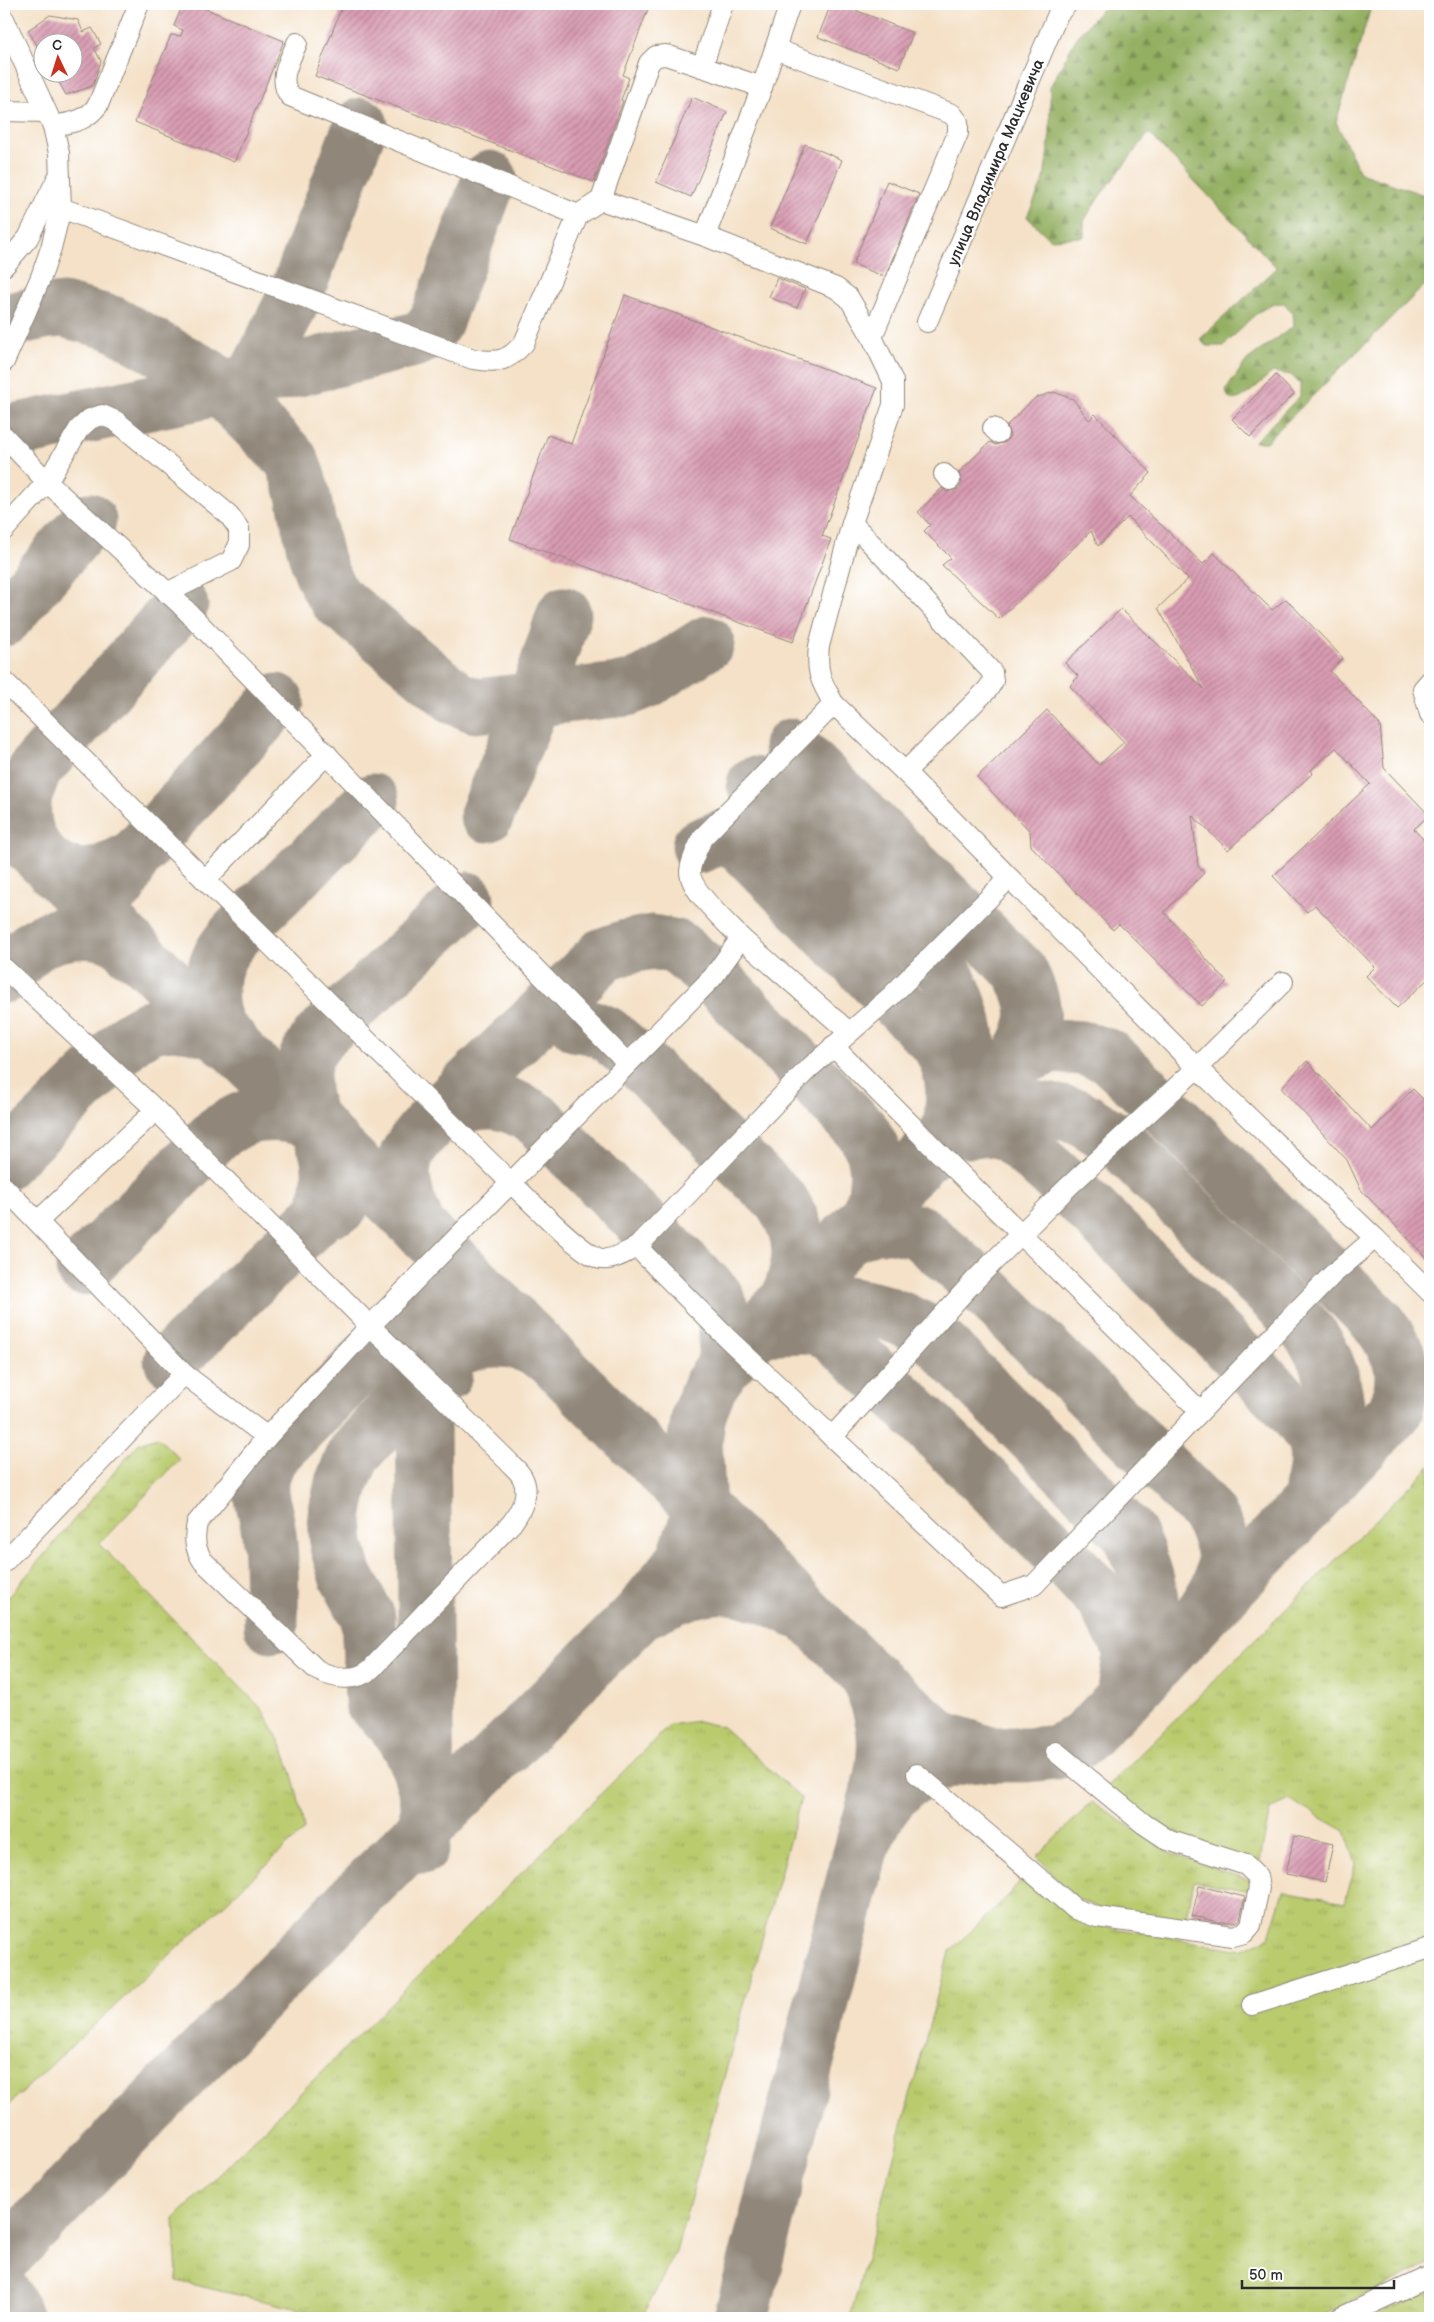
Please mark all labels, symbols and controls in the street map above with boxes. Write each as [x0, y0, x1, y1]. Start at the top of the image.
north arrow [32, 32, 82, 82]
text: С [52, 37, 63, 54]
street label: улица Владимира Мацкевича [944, 56, 1049, 269]
scale bar [1242, 2257, 1394, 2289]
text: 50 m [1249, 2266, 1283, 2285]

